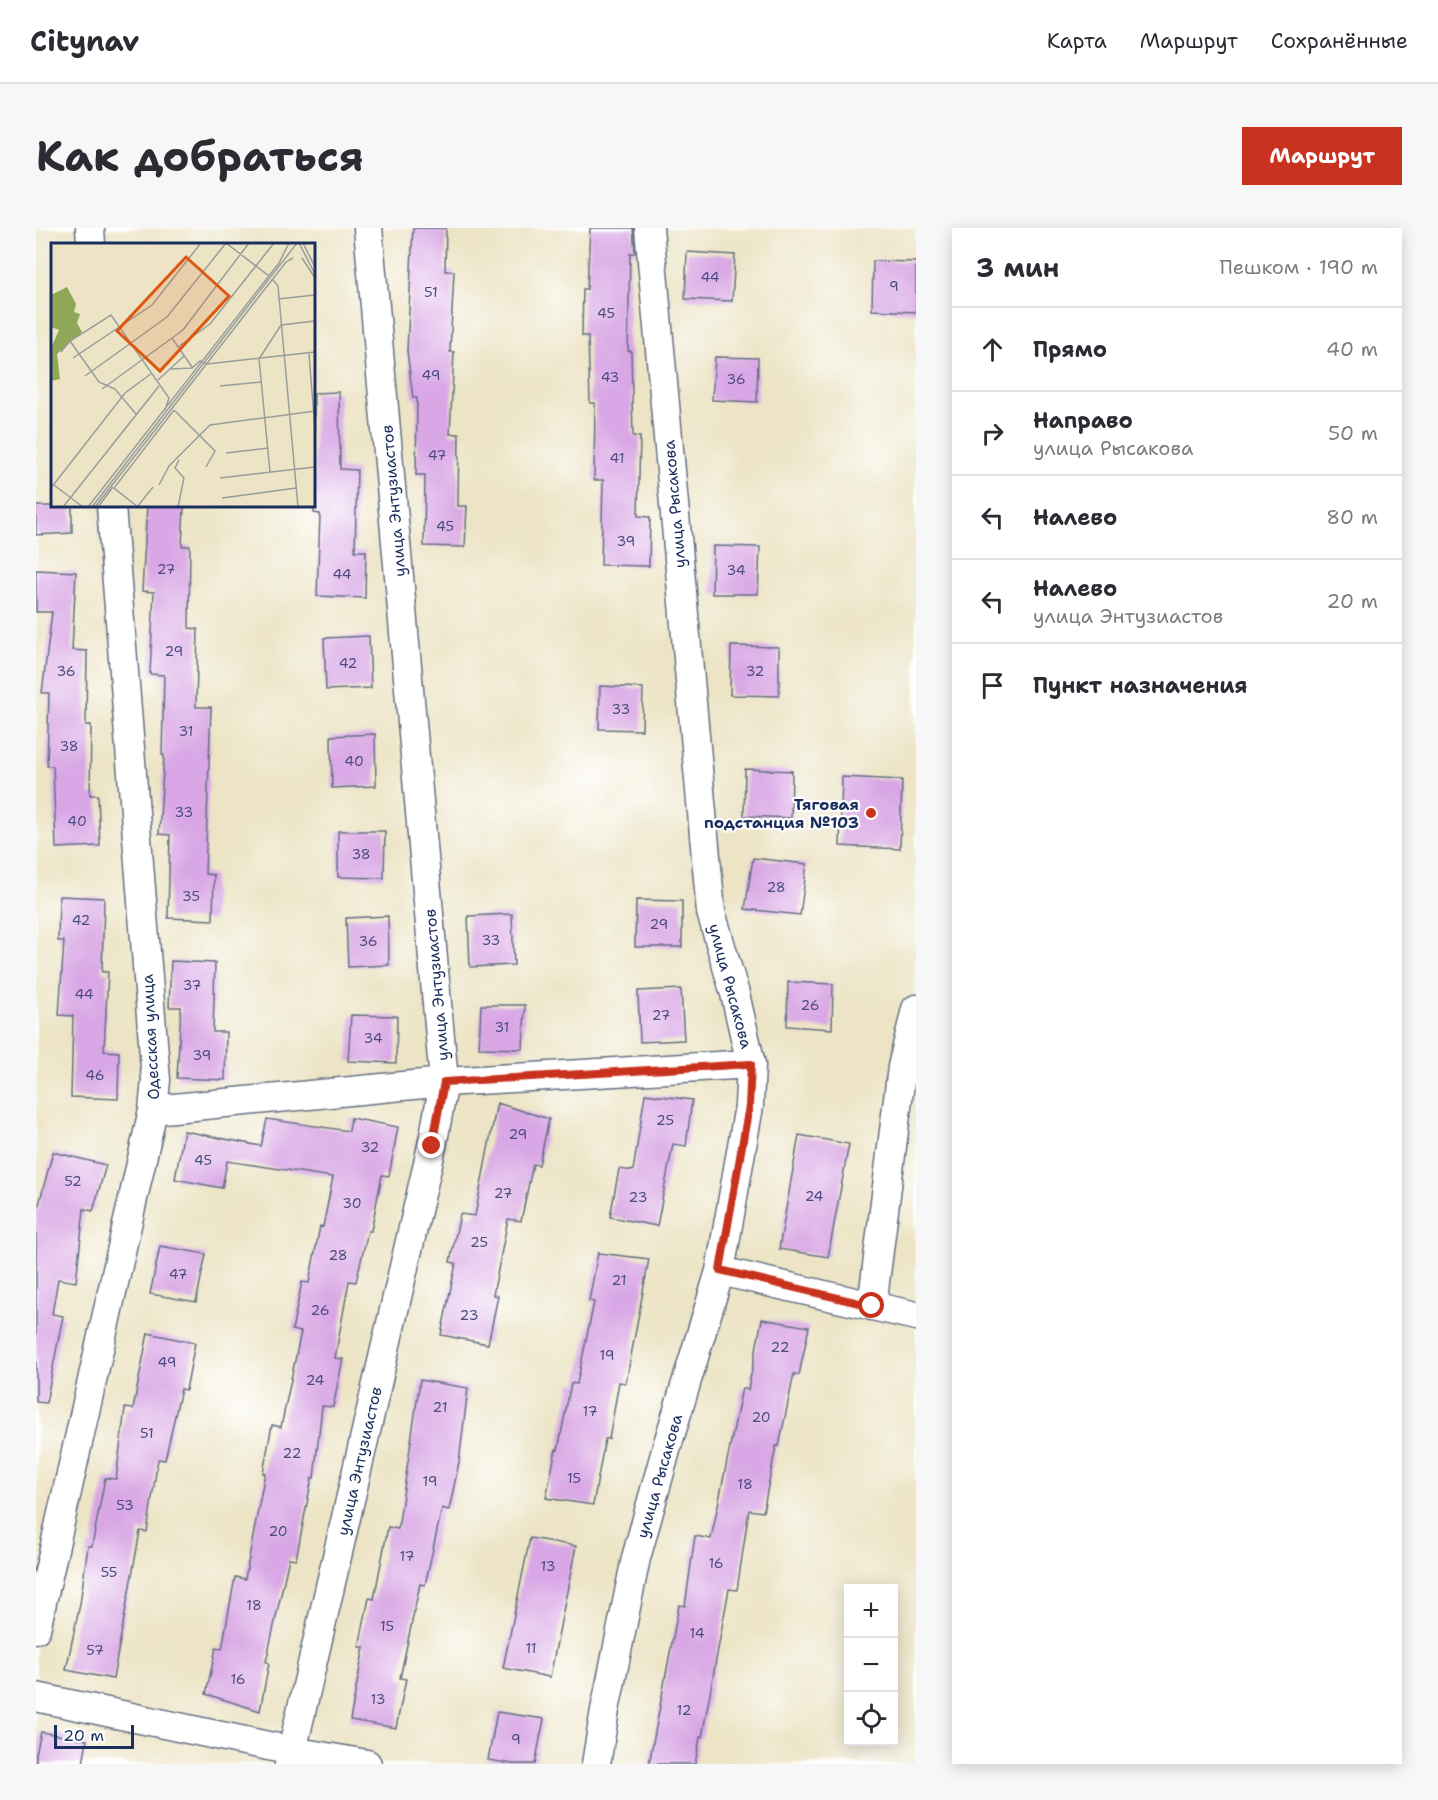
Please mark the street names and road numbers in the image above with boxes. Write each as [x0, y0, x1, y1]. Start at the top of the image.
street label: улица Энтузиастов [376, 424, 411, 578]
street label: улица Рысакова [658, 439, 691, 569]
street label: улица Энтузиастов [419, 908, 454, 1062]
street label: улица Рысакова [704, 921, 757, 1051]
street label: Одесская улица [137, 973, 164, 1100]
street label: улица Энтузиастов [332, 1385, 387, 1538]
street label: улица Рысакова [632, 1412, 687, 1541]

